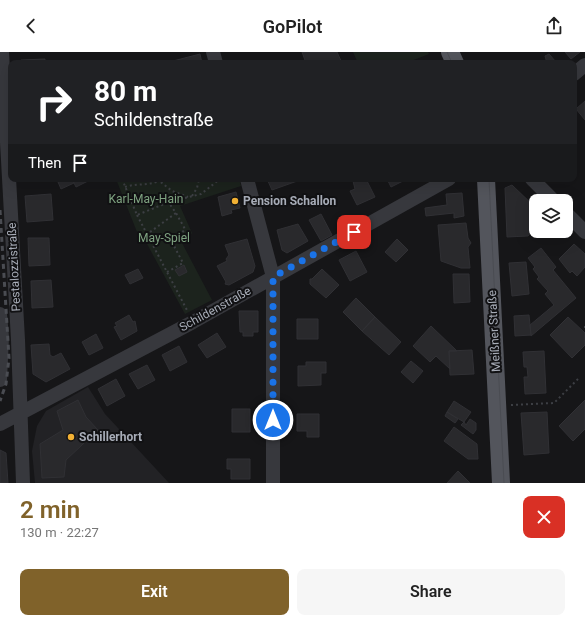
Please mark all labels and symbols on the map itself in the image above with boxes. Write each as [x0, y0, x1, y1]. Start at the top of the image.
park label: Karl-May-Hain [109, 192, 183, 206]
place label: Pension Schallon [243, 194, 337, 208]
marker: Pension Schallon [230, 196, 240, 206]
pin [337, 215, 371, 249]
street label: Pestalozzistraße [5, 222, 23, 312]
park label: May-Spiel [138, 231, 190, 245]
street label: Schildenstraße [177, 284, 253, 334]
street label: Meißner Straße [485, 290, 503, 372]
position arrow [252, 399, 294, 441]
place label: Schillerhort [79, 430, 142, 444]
marker: Schillerhort [66, 432, 76, 442]

